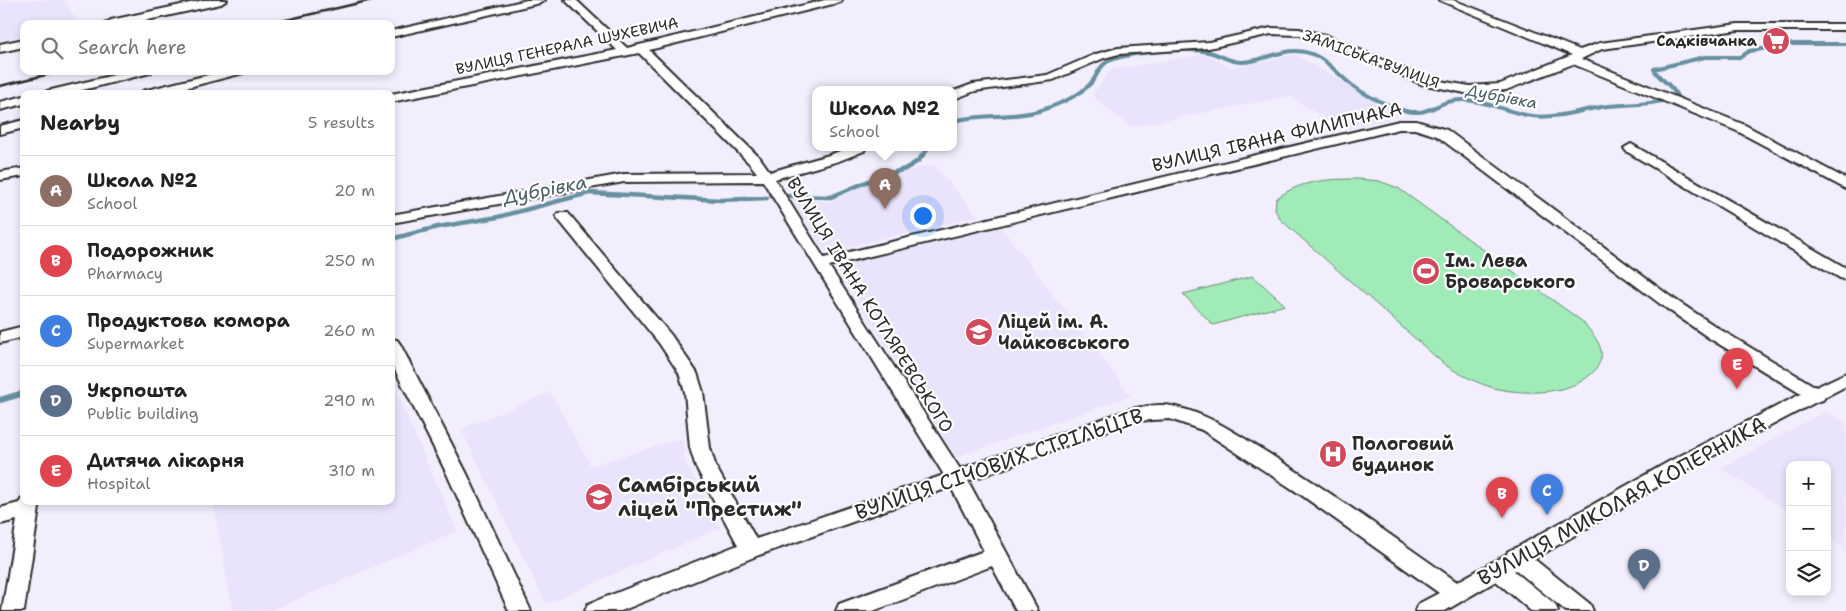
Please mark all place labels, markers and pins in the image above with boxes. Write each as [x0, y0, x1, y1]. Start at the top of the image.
supermarket icon: Садкiвчанка [1761, 26, 1791, 56]
place label: Садкiвчанка [1656, 31, 1758, 51]
pin: A [869, 168, 901, 209]
place label: Ім. Лева Броварського [1445, 249, 1575, 294]
sports icon: Ім. Лева Броварського [1411, 256, 1441, 286]
place label: Ліцей ім. А. Чайковського [998, 310, 1130, 355]
school or university icon: Ліцей ім. А. Чайковського [964, 317, 994, 347]
pin: E [1721, 348, 1753, 389]
place label: Пологовий будинок [1352, 432, 1454, 477]
hospital icon: Пологовий будинок [1318, 439, 1348, 469]
place label: Самбірський ліцей "Престиж" [618, 471, 802, 523]
pin: C [1531, 474, 1563, 515]
pin: B [1486, 477, 1518, 518]
school or university icon: Самбірський ліцей "Престиж" [584, 482, 614, 512]
pin: D [1628, 549, 1660, 590]

